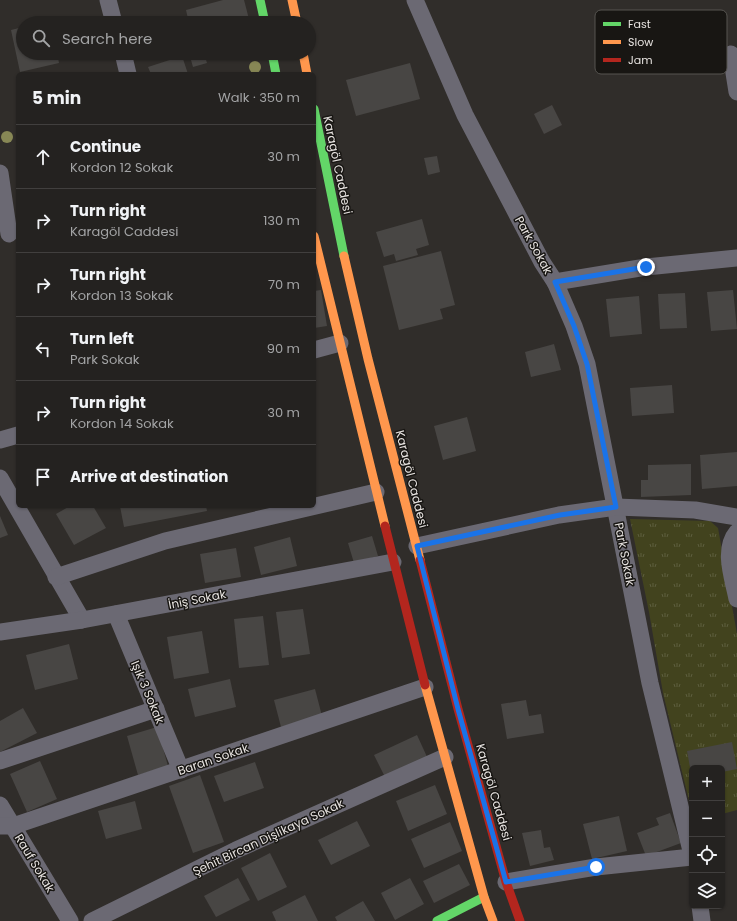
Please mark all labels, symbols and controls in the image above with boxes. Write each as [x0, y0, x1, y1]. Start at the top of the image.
legend [595, 10, 727, 74]
search box [16, 16, 316, 60]
text: Fast [628, 16, 651, 32]
icon: search [30, 27, 52, 49]
text: Search here [62, 28, 152, 49]
text: Slow [628, 34, 653, 50]
text: Jam [628, 52, 653, 68]
text: 5 min [32, 86, 81, 110]
text: Walk · 350 m [218, 88, 300, 107]
street label: Karagöl Caddesi [319, 114, 357, 216]
text: Continue [70, 136, 141, 157]
icon: ahead [32, 146, 54, 168]
text: 30 m [267, 147, 300, 166]
text: Kordon 12 Sokak [70, 158, 173, 177]
text: Turn right [70, 200, 146, 221]
icon: right [32, 210, 54, 232]
text: 130 m [263, 211, 300, 230]
street label: Park Sokak [511, 213, 557, 278]
text: Karagöl Caddesi [70, 222, 178, 241]
route end [637, 258, 655, 276]
text: Turn right [70, 264, 146, 285]
icon: right [32, 274, 54, 296]
text: 70 m [268, 275, 300, 294]
text: Kordon 13 Sokak [70, 286, 173, 305]
text: Turn left [70, 328, 134, 349]
icon: left [32, 338, 54, 360]
text: 90 m [267, 339, 300, 358]
text: Park Sokak [70, 350, 139, 369]
text: Turn right [70, 392, 146, 413]
icon: right [32, 402, 54, 424]
text: 30 m [267, 403, 300, 422]
text: Kordon 14 Sokak [70, 414, 174, 433]
street label: Karagöl Caddesi [392, 428, 432, 530]
icon: arrive [32, 466, 54, 488]
text: Arrive at destination [70, 466, 228, 487]
street label: Park Sokak [611, 521, 640, 588]
street label: İniş Sokak [167, 585, 228, 613]
street label: Işık 3 Sokak [127, 658, 169, 727]
street label: Baran Sokak [175, 739, 252, 779]
street label: Karagöl Caddesi [472, 742, 516, 842]
map controls [689, 765, 725, 909]
button: + [689, 765, 725, 801]
street label: Şehit Bircan Dişlikaya Sokak [190, 794, 347, 880]
button: − [689, 801, 725, 837]
street label: Rauf Sokak [11, 831, 60, 896]
button: locate [689, 837, 725, 873]
route start [587, 858, 605, 876]
button: layers [689, 873, 725, 909]

